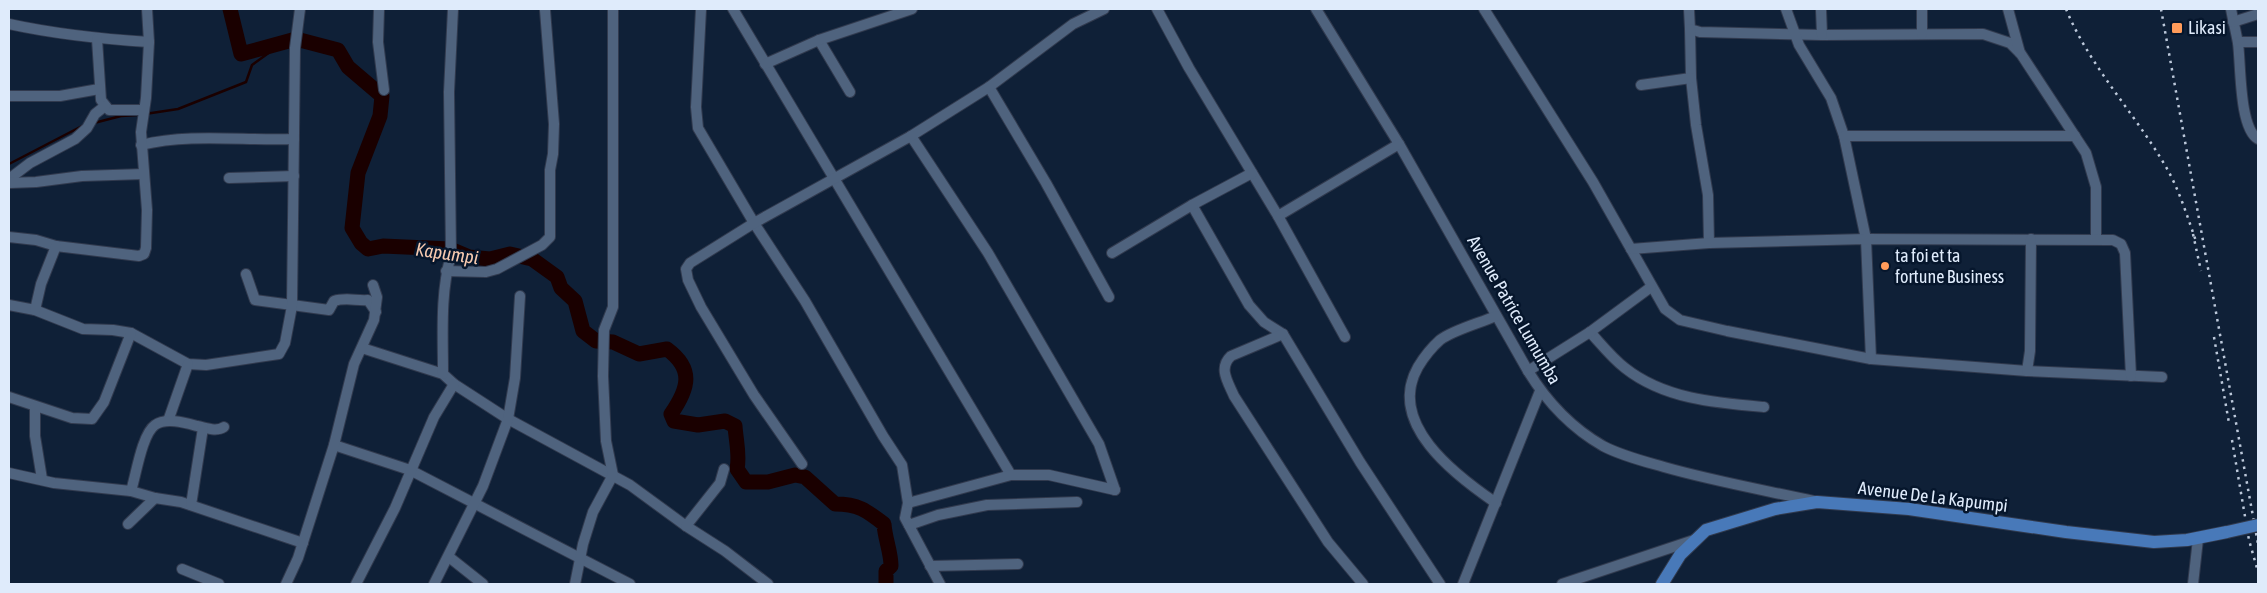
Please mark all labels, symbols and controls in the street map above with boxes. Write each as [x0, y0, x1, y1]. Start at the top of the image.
place label: Likasi [2188, 17, 2226, 38]
marker: Likasi [2170, 21, 2184, 35]
street label: Avenue Patrice Lumumba [1463, 232, 1566, 388]
water label: Kapumpi [414, 238, 480, 268]
place label: ta foi et ta fortune Business [1895, 245, 2004, 287]
marker: ta foi et ta fortune Business [1879, 260, 1891, 272]
street label: Avenue De La Kapumpi [1857, 477, 2009, 516]

